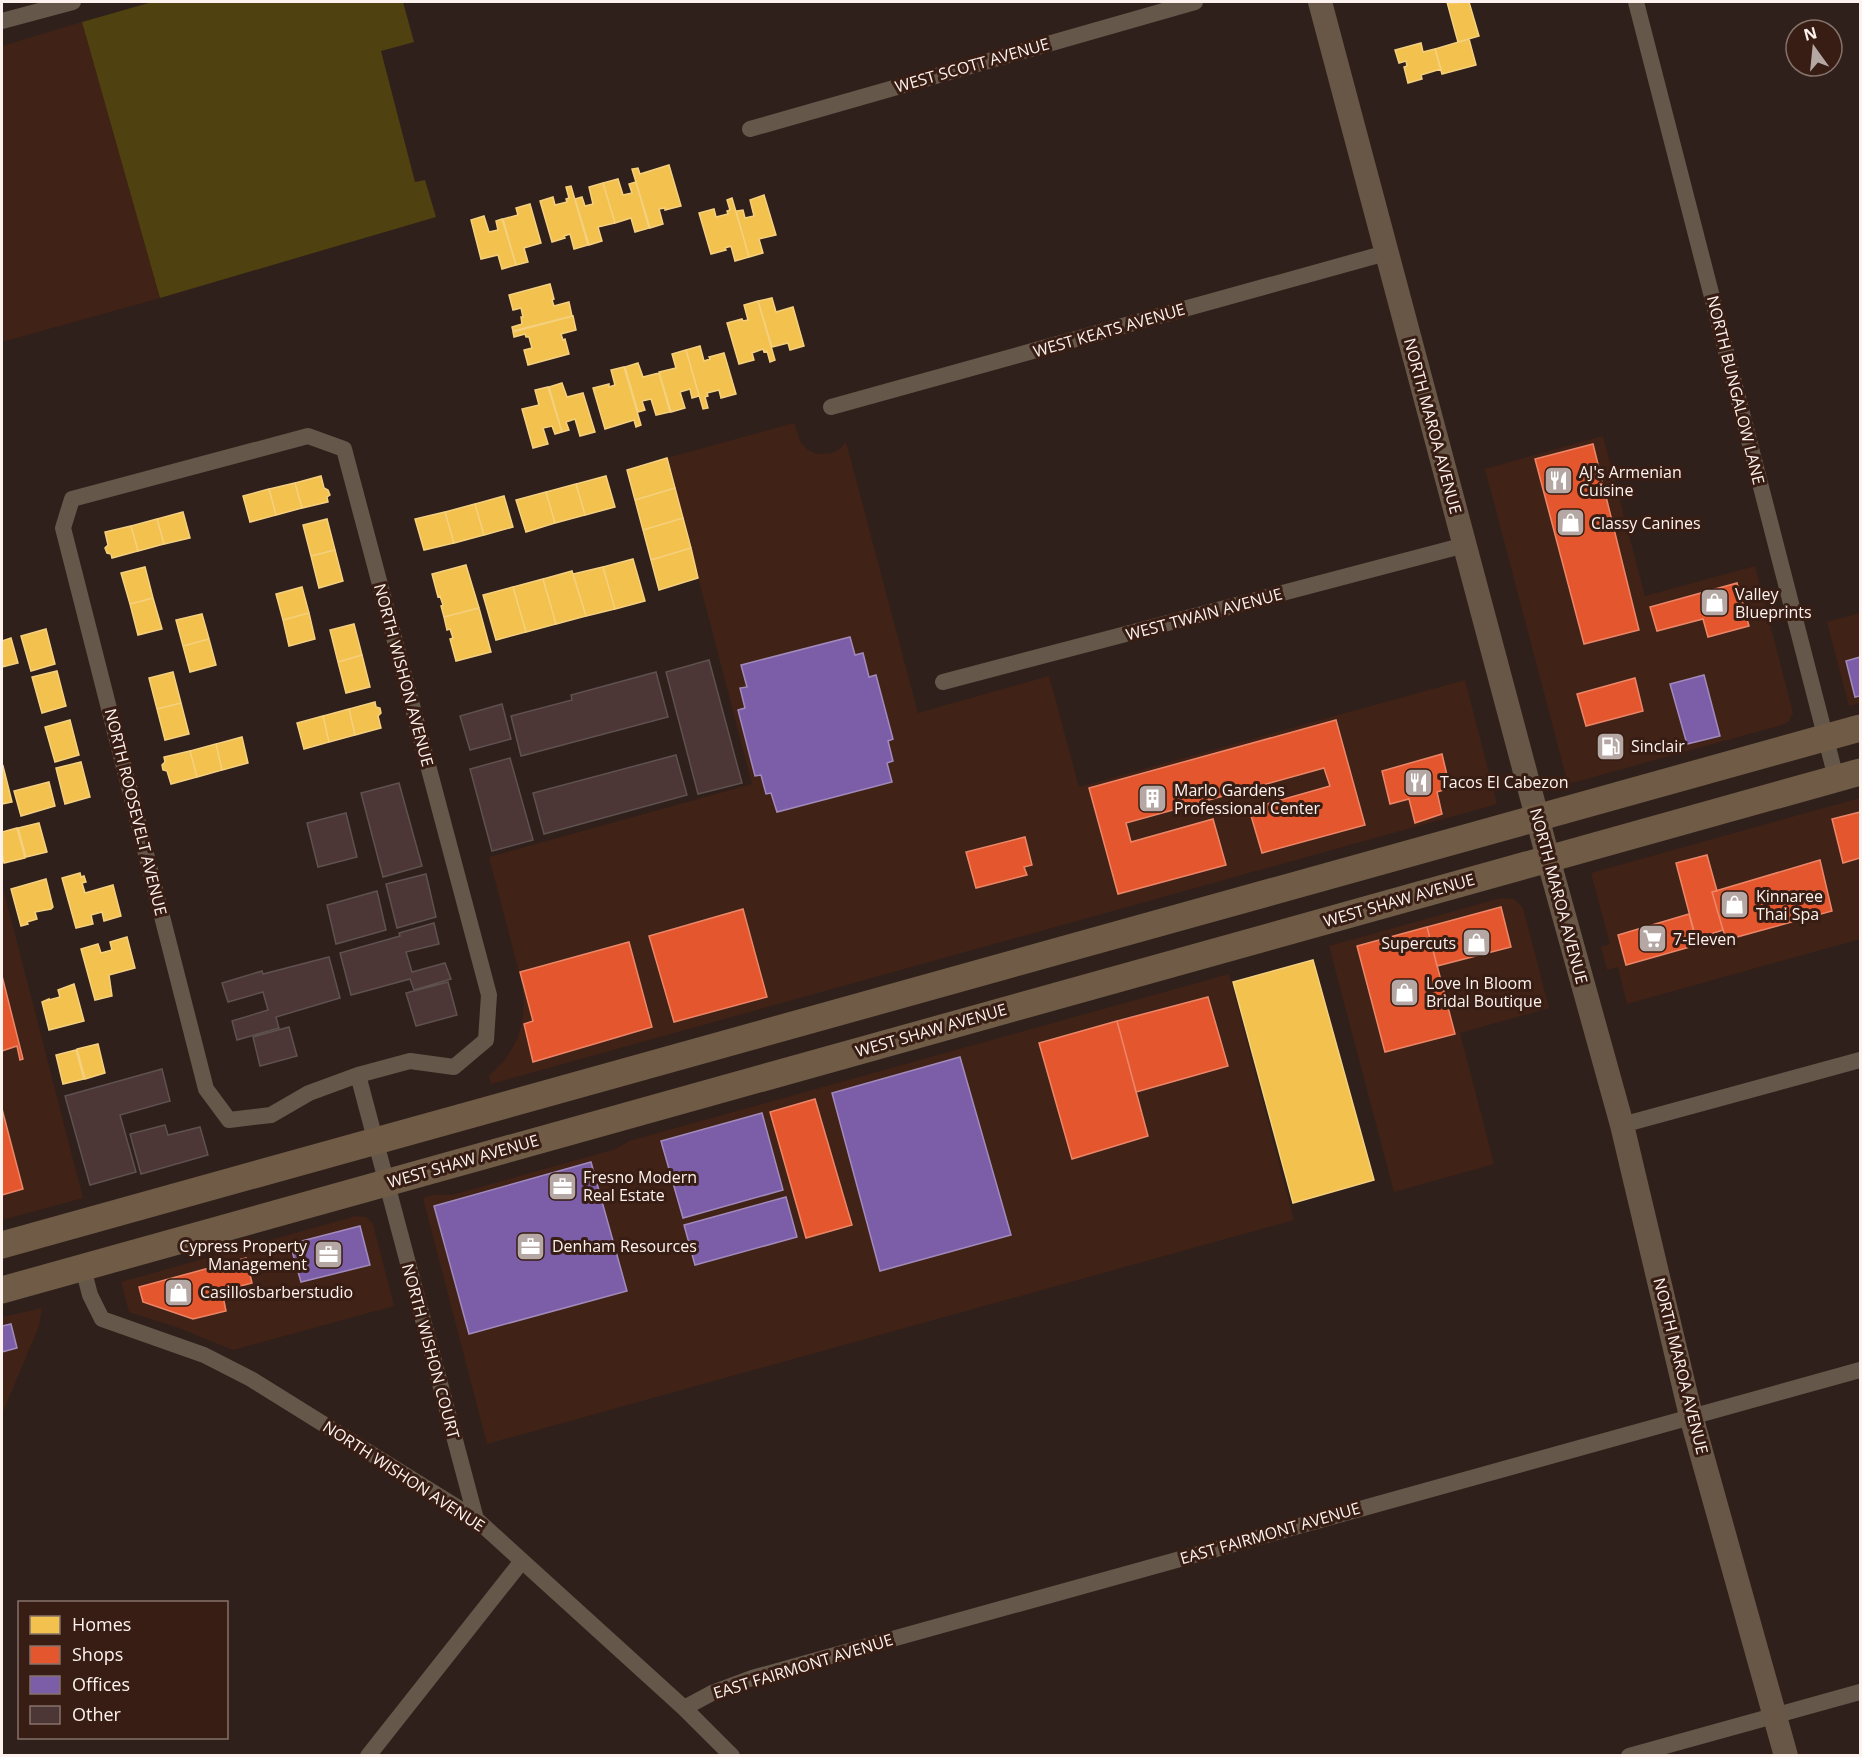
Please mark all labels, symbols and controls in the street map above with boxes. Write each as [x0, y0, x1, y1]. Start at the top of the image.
north arrow [1784, 18, 1844, 78]
text: N [1801, 21, 1819, 46]
street label: WEST SCOTT AVENUE [892, 32, 1052, 98]
street label: NORTH BUNGALOW LANE [1702, 293, 1770, 487]
street label: WEST KEATS AVENUE [1030, 298, 1188, 362]
street label: NORTH MAROA AVENUE [1399, 336, 1467, 516]
place label: AJ's Armenian Cuisine [1579, 461, 1682, 501]
restaurant icon: AJ's Armenian Cuisine [1542, 465, 1574, 497]
shop icon: Classy Canines [1554, 507, 1586, 539]
place label: Classy Canines [1591, 512, 1701, 534]
street label: NORTH WISHON AVENUE [369, 581, 439, 769]
street label: WEST TWAIN AVENUE [1123, 583, 1285, 645]
place label: Valley Blueprints [1735, 583, 1812, 623]
shop icon: Valley Blueprints [1698, 587, 1730, 619]
street label: NORTH ROOSEVELT AVENUE [100, 706, 172, 918]
fuel station icon: Sinclair [1594, 730, 1626, 762]
place label: Sinclair [1631, 735, 1685, 757]
restaurant icon: Tacos El Cabezon [1403, 766, 1435, 798]
place label: Tacos El Cabezon [1440, 771, 1569, 793]
place label: Marlo Gardens Professional Center [1174, 779, 1321, 819]
building icon: Marlo Gardens Professional Center [1137, 783, 1169, 815]
street label: NORTH MAROA AVENUE [1525, 806, 1593, 986]
street label: WEST SHAW AVENUE [1321, 868, 1477, 932]
place label: Kinnaree Thai Spa [1756, 885, 1823, 925]
shop icon: Kinnaree Thai Spa [1719, 889, 1751, 921]
supermarket icon: 7-Eleven [1636, 923, 1668, 955]
shop icon: Supercuts [1461, 927, 1493, 959]
place label: 7-Eleven [1673, 928, 1736, 950]
place label: Supercuts [1381, 932, 1456, 954]
place label: Love In Bloom Bridal Boutique [1426, 972, 1542, 1012]
shop icon: Love In Bloom Bridal Boutique [1389, 976, 1421, 1008]
street label: WEST SHAW AVENUE [853, 998, 1009, 1062]
street label: WEST SHAW AVENUE [385, 1129, 541, 1193]
place label: Fresno Modern Real Estate [583, 1166, 697, 1206]
office icon: Fresno Modern Real Estate [546, 1170, 578, 1202]
office icon: Denham Resources [515, 1230, 547, 1262]
place label: Cypress Property Management [179, 1235, 308, 1275]
place label: Denham Resources [552, 1235, 697, 1257]
office icon: Cypress Property Management [312, 1239, 344, 1271]
street label: NORTH WISHON COURT [397, 1261, 465, 1441]
street label: NORTH MAROA AVENUE [1648, 1275, 1714, 1457]
shop icon: Casillosbarberstudio [163, 1276, 195, 1308]
place label: Casillosbarberstudio [200, 1281, 353, 1303]
street label: NORTH WISHON AVENUE [319, 1415, 489, 1537]
street label: EAST FAIRMONT AVENUE [1177, 1497, 1363, 1569]
legend [18, 1601, 228, 1739]
text: Homes [72, 1612, 131, 1636]
street label: EAST FAIRMONT AVENUE [711, 1628, 895, 1704]
text: Shops [72, 1642, 123, 1666]
text: Offices [72, 1672, 130, 1696]
text: Other [72, 1702, 122, 1726]

